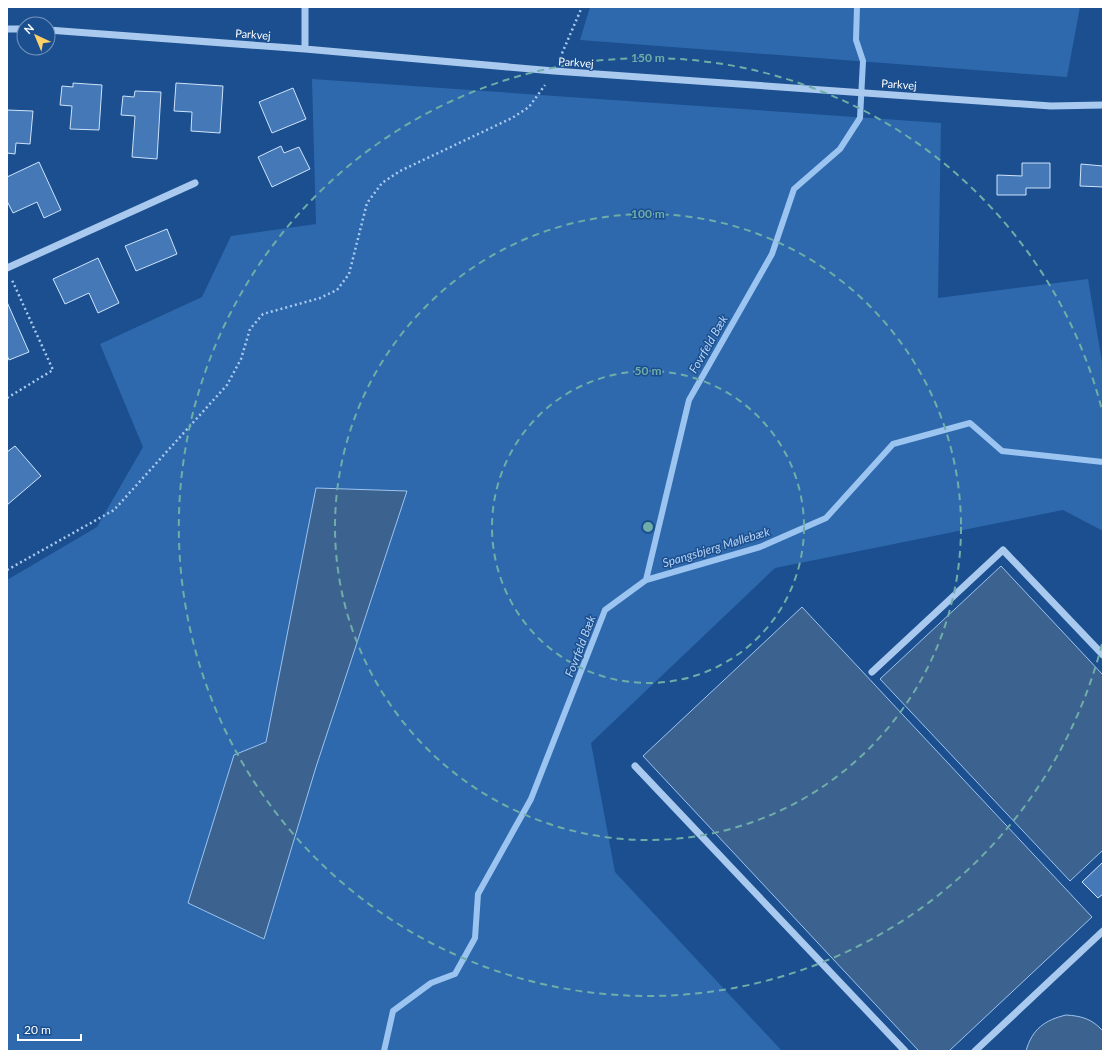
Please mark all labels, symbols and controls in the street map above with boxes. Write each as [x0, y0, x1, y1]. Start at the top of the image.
north arrow [16, 16, 56, 56]
text: N [21, 21, 36, 36]
street label: Parkvej [235, 26, 271, 42]
text: 150 m [631, 50, 665, 65]
street label: Parkvej [558, 54, 594, 70]
street label: Parkvej [881, 76, 917, 92]
text: 100 m [631, 206, 665, 221]
water label: Fovrfeld Bæk [685, 312, 731, 376]
text: 50 m [635, 363, 661, 378]
centre of rings [641, 520, 655, 534]
water label: Spangsbjerg Møllebæk [661, 523, 772, 570]
water label: Fovrfeld Bæk [561, 613, 599, 679]
scale bar [18, 1016, 81, 1042]
text: 20 m [24, 1022, 51, 1037]

